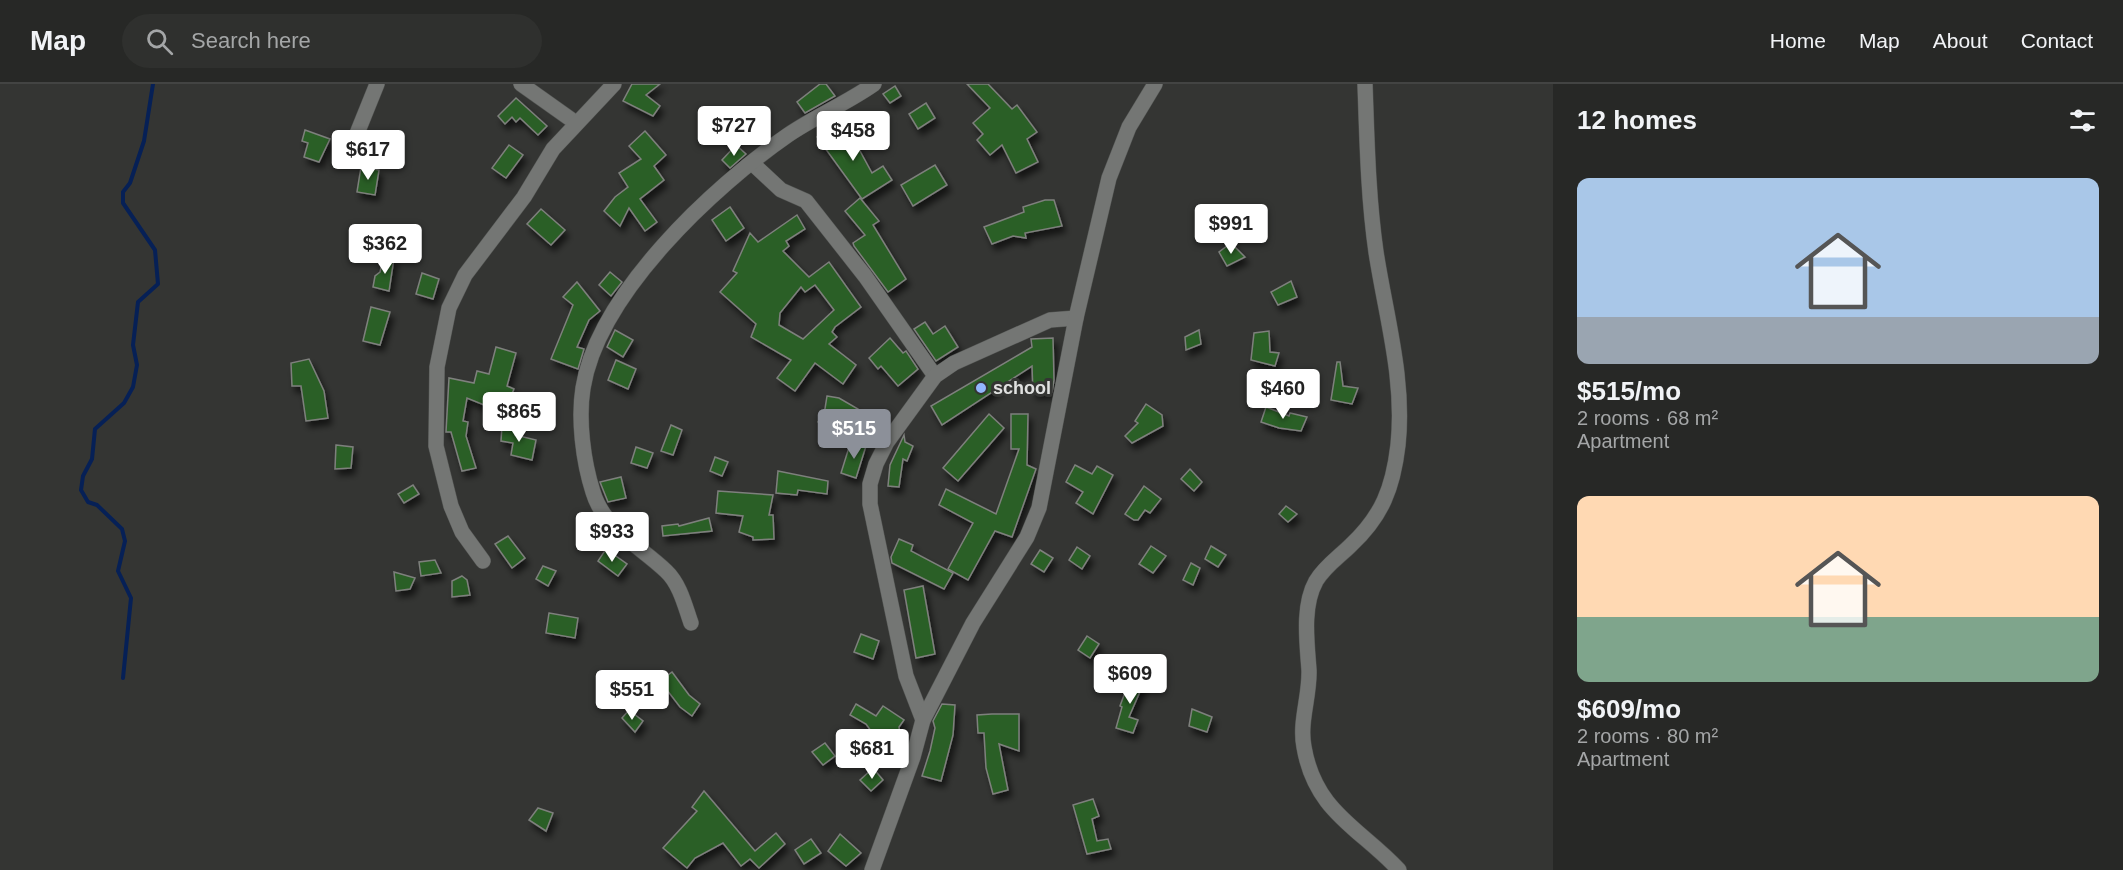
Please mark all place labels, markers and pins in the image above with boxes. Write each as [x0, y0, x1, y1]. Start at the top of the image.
pin: $727 [698, 106, 770, 157]
pin: $458 [817, 111, 889, 162]
pin: $617 [332, 130, 404, 181]
pin: $991 [1195, 204, 1267, 255]
pin: $362 [349, 224, 421, 275]
pin: $460 [1247, 369, 1319, 420]
place label: school [993, 378, 1051, 398]
marker: school [974, 381, 988, 395]
pin: $865 [483, 392, 555, 443]
pin: $515 [818, 409, 890, 460]
pin: $933 [576, 512, 648, 563]
pin: $609 [1094, 654, 1166, 705]
pin: $551 [596, 670, 668, 721]
pin: $681 [836, 729, 908, 780]

